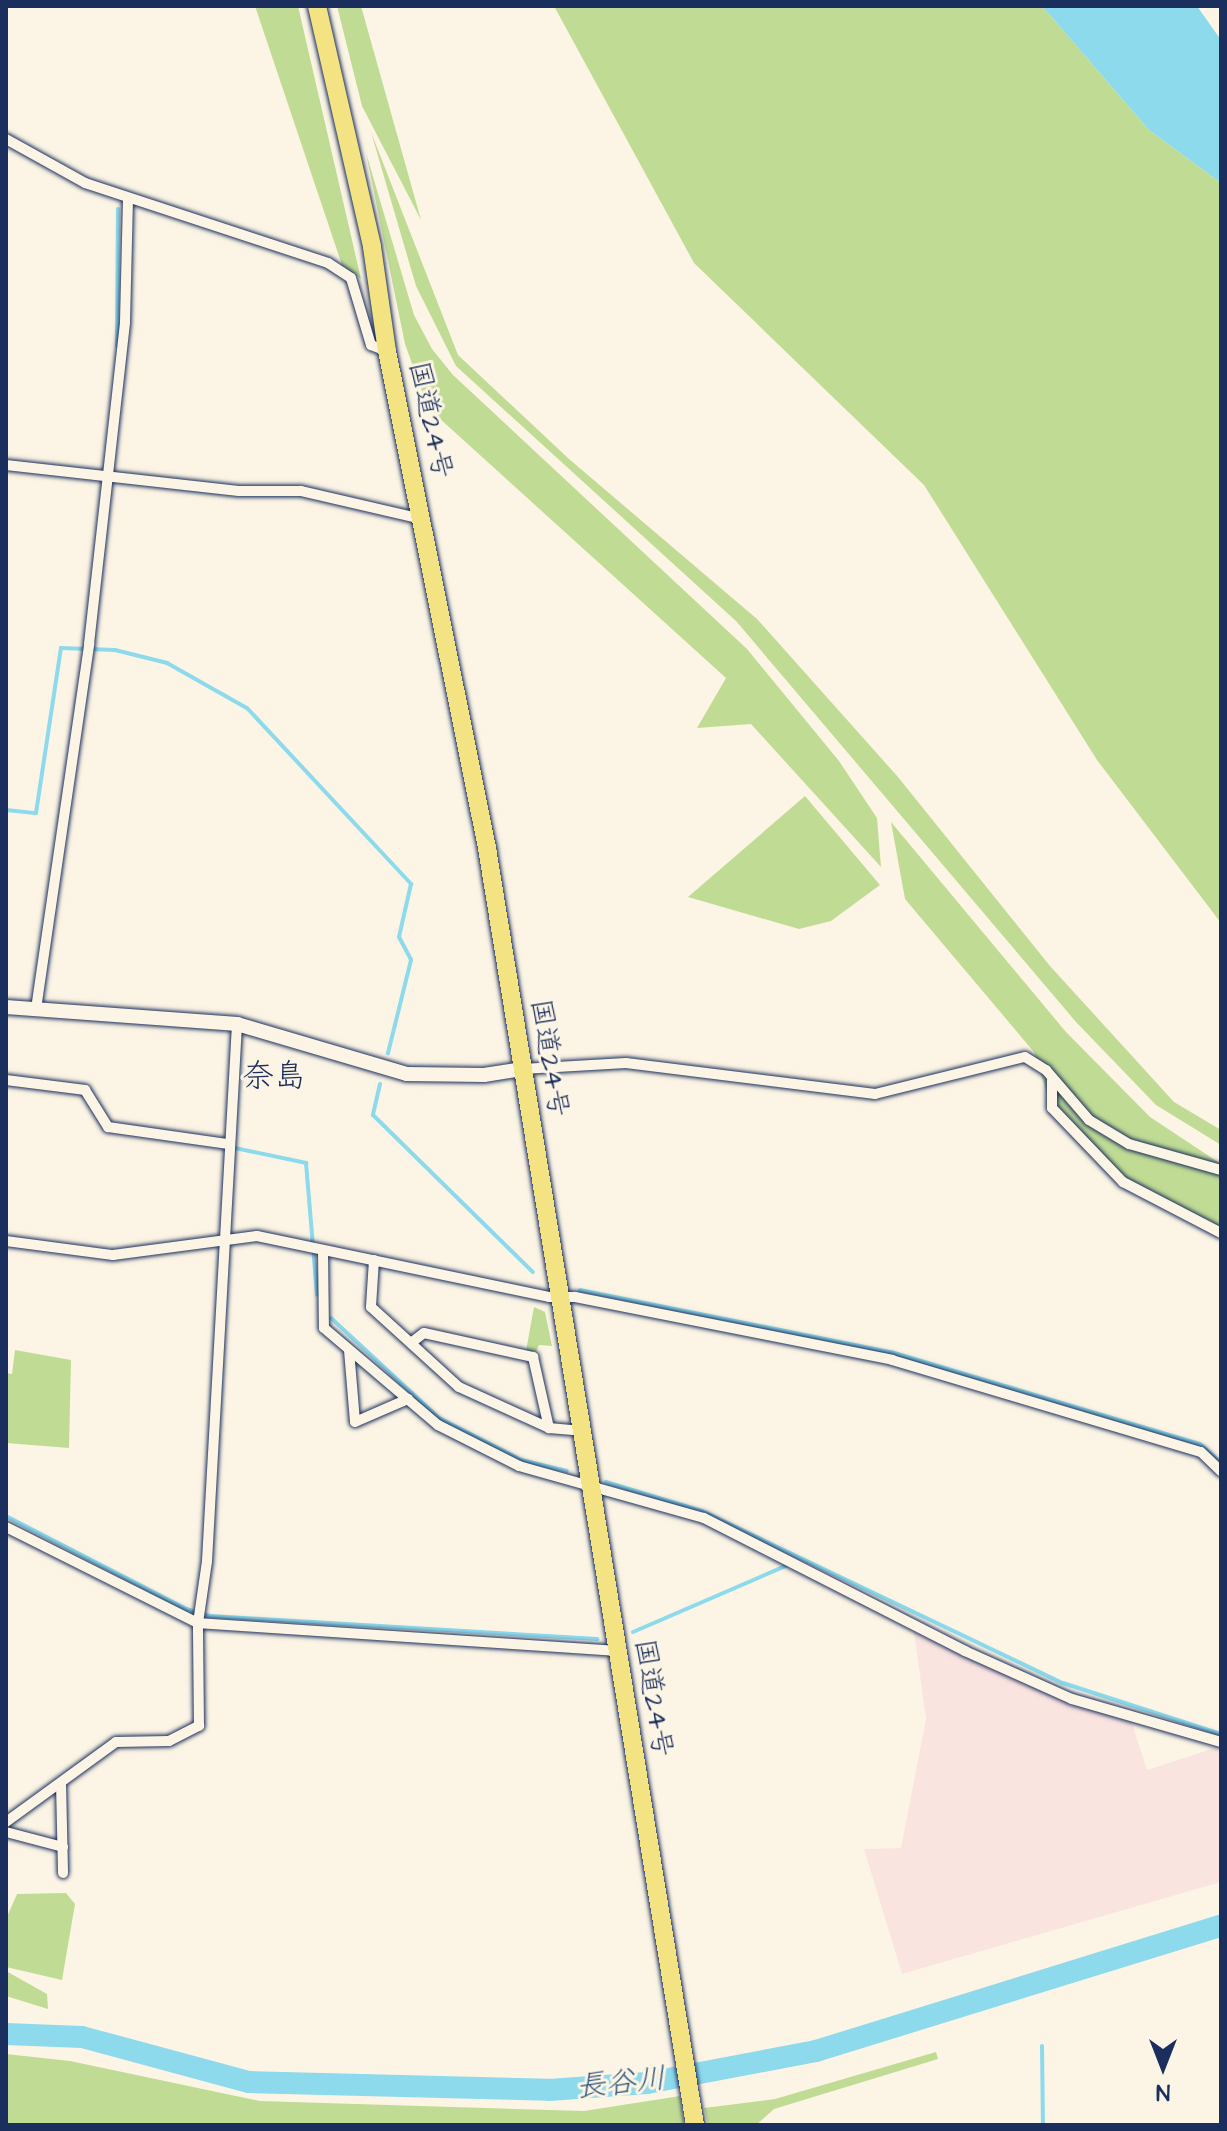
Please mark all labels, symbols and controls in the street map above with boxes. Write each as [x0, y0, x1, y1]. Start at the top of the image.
street label: 国道24号 [401, 358, 459, 482]
street label: 国道24号 [523, 997, 575, 1119]
district label: 奈島 [242, 1058, 306, 1096]
street label: 国道24号 [627, 1637, 679, 1759]
north arrow [1123, 2027, 1203, 2107]
water label: 長谷川 [574, 2060, 668, 2106]
text: N [1156, 2076, 1170, 2107]

